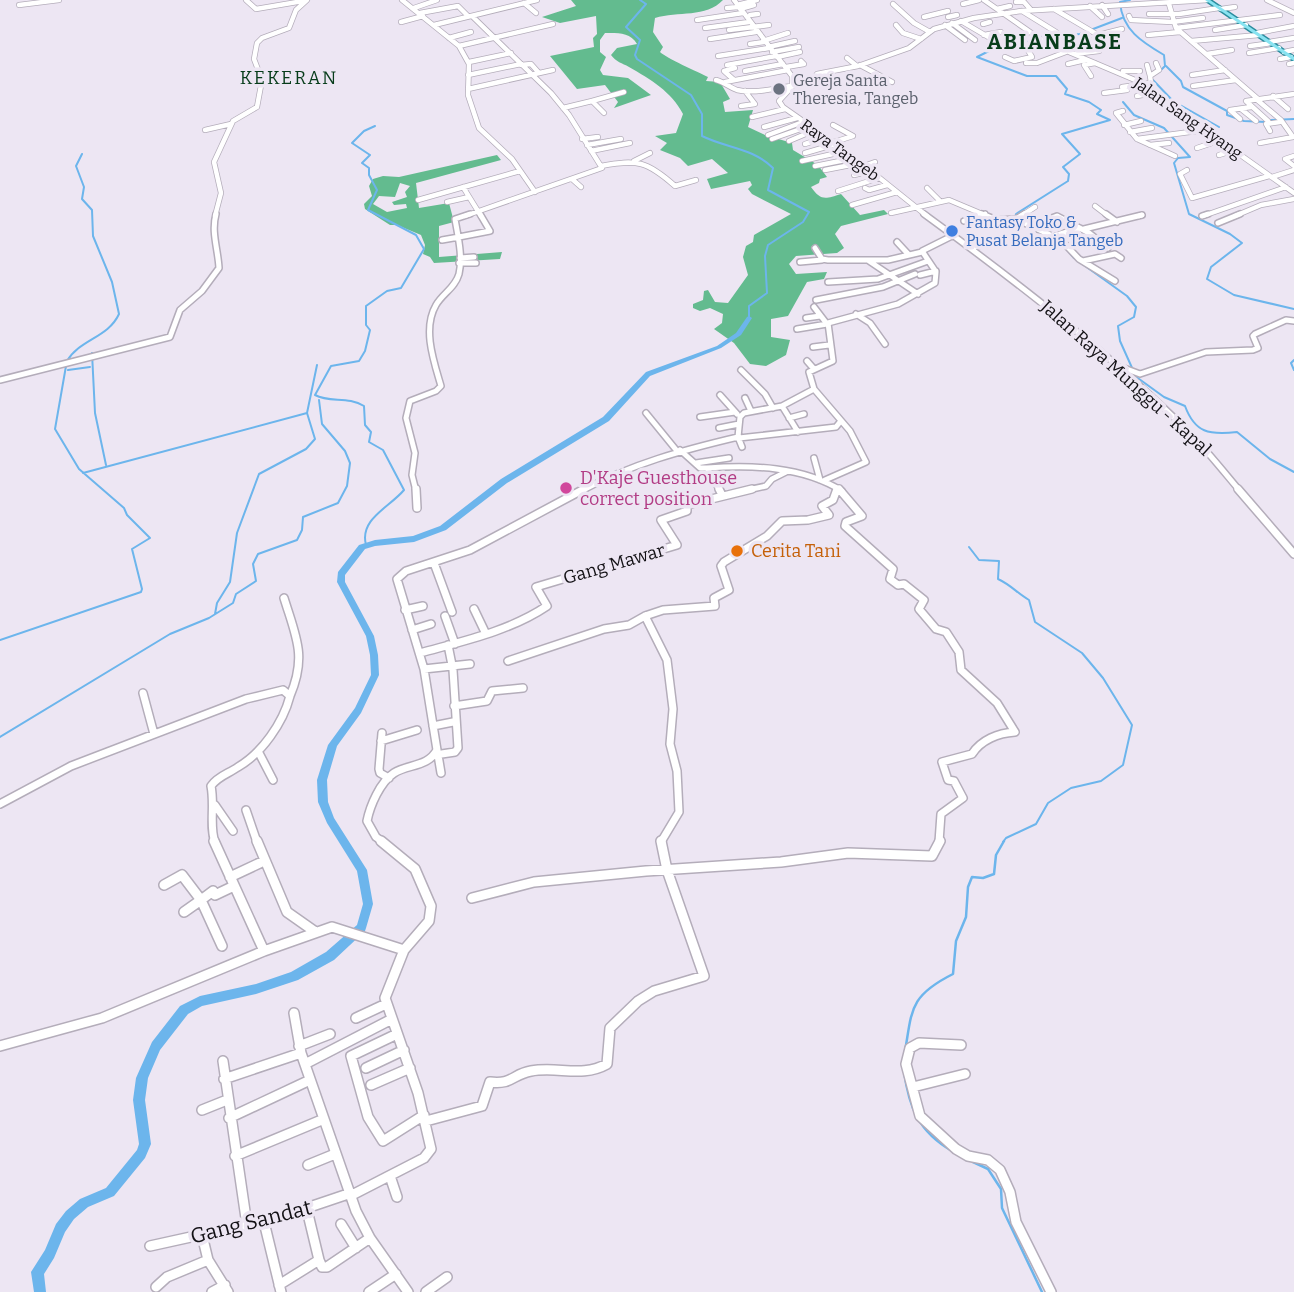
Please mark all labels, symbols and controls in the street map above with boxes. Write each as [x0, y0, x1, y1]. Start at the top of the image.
district label: ABIANBASE [987, 29, 1123, 55]
district label: KEKERAN [240, 67, 338, 89]
place label: Gereja Santa Theresia, Tangeb [793, 71, 918, 108]
street label: Jalan Sang Hyang [1129, 73, 1246, 163]
marker: Gereja Santa Theresia, Tangeb [771, 81, 787, 97]
street label: Raya Tangeb [797, 115, 883, 185]
place label: Fantasy Toko & Pusat Belanja Tangeb [966, 213, 1123, 250]
marker: Fantasy Toko & Pusat Belanja Tangeb [944, 223, 960, 239]
street label: Jalan Raya Munggu - Kapal [1036, 295, 1216, 460]
place label: D'Kaje Guesthouse correct position [580, 467, 737, 510]
marker: D'Kaje Guesthouse correct position [558, 480, 574, 496]
street label: Gang Mawar [561, 539, 668, 589]
place label: Cerita Tani [751, 540, 841, 562]
marker: Cerita Tani [729, 543, 745, 559]
street label: Gang Sandat [188, 1194, 315, 1250]

